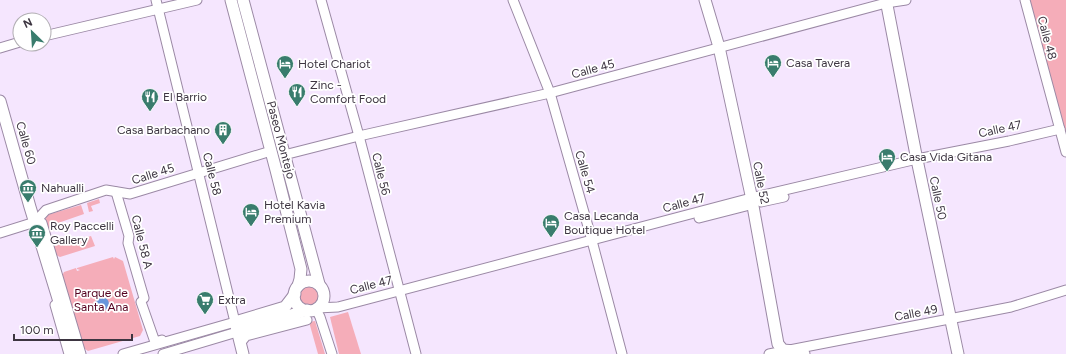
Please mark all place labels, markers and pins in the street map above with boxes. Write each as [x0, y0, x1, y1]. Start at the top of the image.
hotel icon: Casa Tavera [763, 53, 783, 78]
hotel icon: Hotel Chariot [275, 54, 295, 79]
place label: Casa Tavera [786, 56, 850, 70]
place label: Hotel Chariot [298, 57, 371, 71]
place label: Zinc - Comfort Food [310, 78, 386, 106]
restaurant icon: Zinc - Comfort Food [287, 82, 307, 107]
restaurant icon: El Barrio [140, 87, 160, 112]
place label: El Barrio [163, 90, 207, 104]
building icon: Casa Barbachano [213, 120, 233, 145]
place label: Casa Barbachano [117, 123, 210, 137]
hotel icon: Casa Vida Gitana [877, 147, 897, 172]
place label: Casa Vida Gitana [900, 150, 992, 164]
museum icon: Nahualli [18, 178, 38, 203]
place label: Nahualli [41, 181, 84, 195]
place label: Hotel Kavia Premium [264, 198, 325, 226]
hotel icon: Hotel Kavia Premium [241, 202, 261, 227]
place label: Casa Lecanda Boutique Hotel [564, 209, 645, 237]
hotel icon: Casa Lecanda Boutique Hotel [541, 213, 561, 238]
place label: Roy Paccelli Gallery [50, 219, 114, 247]
museum icon: Roy Paccelli Gallery [27, 223, 47, 248]
supermarket icon: Extra [195, 290, 215, 315]
place label: Extra [218, 293, 246, 307]

